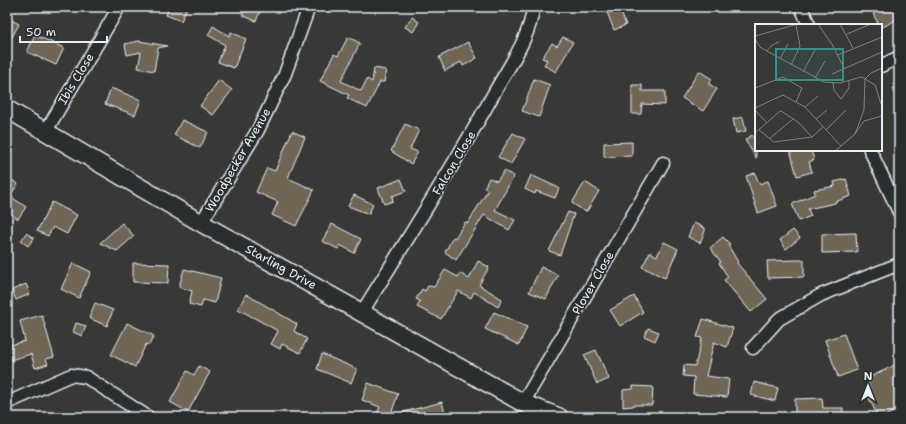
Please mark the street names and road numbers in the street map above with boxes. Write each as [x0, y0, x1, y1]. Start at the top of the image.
street label: Ibis Close [54, 50, 98, 108]
street label: Woodpecker Avenue [202, 105, 274, 215]
street label: Falcon Close [429, 128, 479, 198]
street label: Starling Drive [243, 241, 320, 293]
street label: Plover Close [568, 248, 618, 318]

